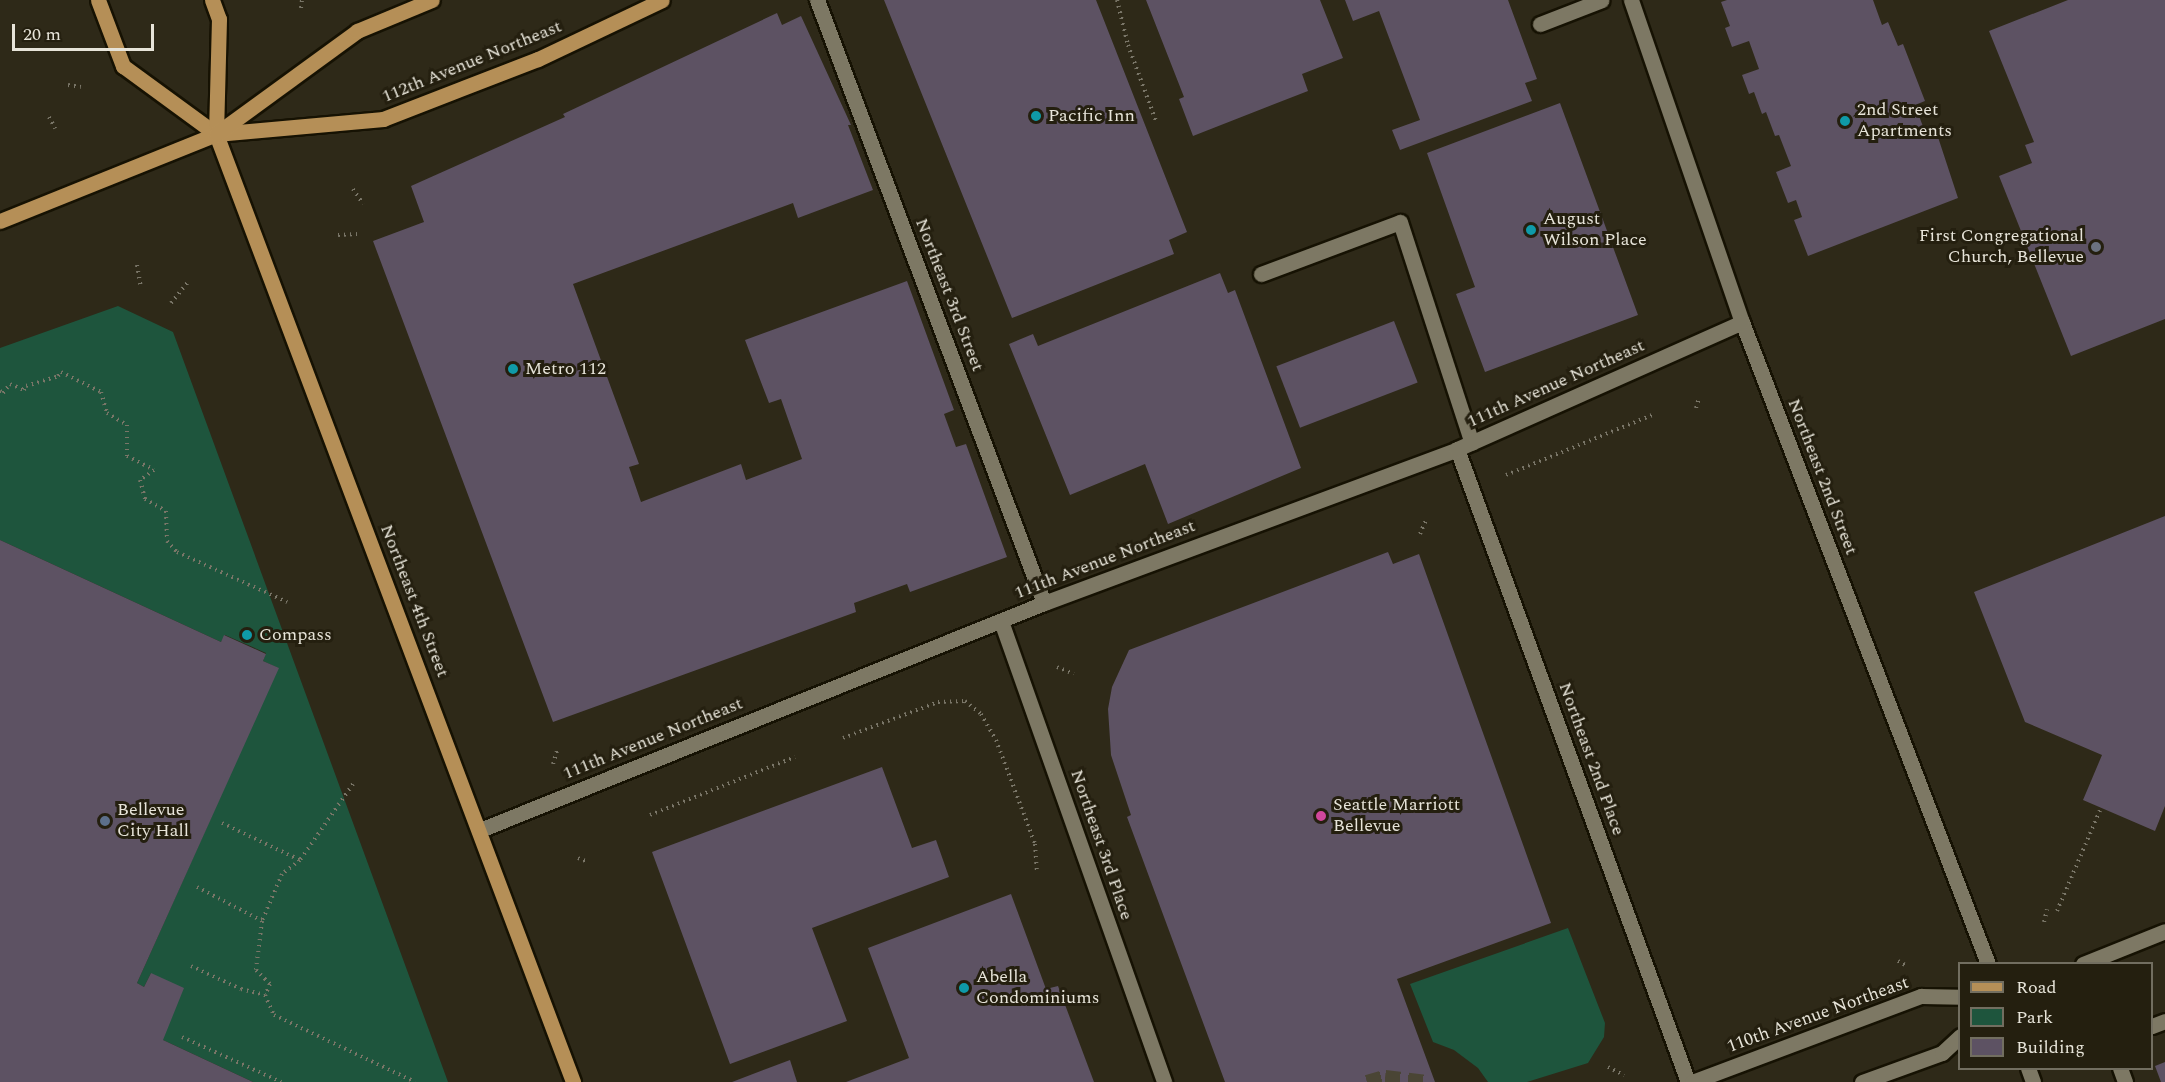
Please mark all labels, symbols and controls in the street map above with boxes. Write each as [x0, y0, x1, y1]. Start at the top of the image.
scale bar [15, 12, 158, 50]
street label: 112th Avenue Northeast [379, 16, 565, 108]
text: 20 m [23, 21, 61, 48]
place label: 2nd Street Apartments [1857, 100, 1952, 142]
place label: Pacific Inn [1048, 105, 1135, 127]
marker: Pacific Inn [1029, 109, 1043, 123]
marker: 2nd Street Apartments [1838, 114, 1852, 128]
place label: August Wilson Place [1543, 209, 1647, 252]
street label: Northeast 3rd Street [910, 215, 988, 375]
marker: August Wilson Place [1524, 223, 1538, 237]
place label: First Congregational Church, Bellevue [1919, 226, 2084, 268]
marker: First Congregational Church, Bellevue [2089, 240, 2103, 254]
street label: 111th Avenue Northeast [1464, 335, 1648, 433]
place label: Metro 112 [525, 358, 606, 380]
marker: Metro 112 [506, 362, 520, 376]
street label: Northeast 2nd Street [1782, 396, 1862, 558]
street label: 111th Avenue Northeast [1012, 516, 1198, 604]
street label: Northeast 4th Street [375, 522, 453, 680]
place label: Compass [259, 624, 332, 646]
marker: Compass [240, 628, 254, 642]
street label: Northeast 2nd Place [1553, 680, 1629, 838]
street label: 111th Avenue Northeast [560, 693, 746, 785]
street label: Northeast 3rd Place [1065, 767, 1137, 923]
place label: Seattle Marriott Bellevue [1333, 795, 1460, 838]
place label: Bellevue City Hall [117, 800, 189, 842]
marker: Seattle Marriott Bellevue [1314, 809, 1328, 823]
marker: Bellevue City Hall [98, 814, 112, 828]
legend [1958, 962, 2153, 1070]
place label: Abella Condominiums [976, 967, 1099, 1010]
street label: 110th Avenue Northeast [1724, 972, 1912, 1058]
text: Road [2016, 974, 2057, 1001]
marker: Abella Condominiums [957, 981, 971, 995]
text: Park [2016, 1004, 2053, 1031]
text: Building [2016, 1034, 2085, 1061]

